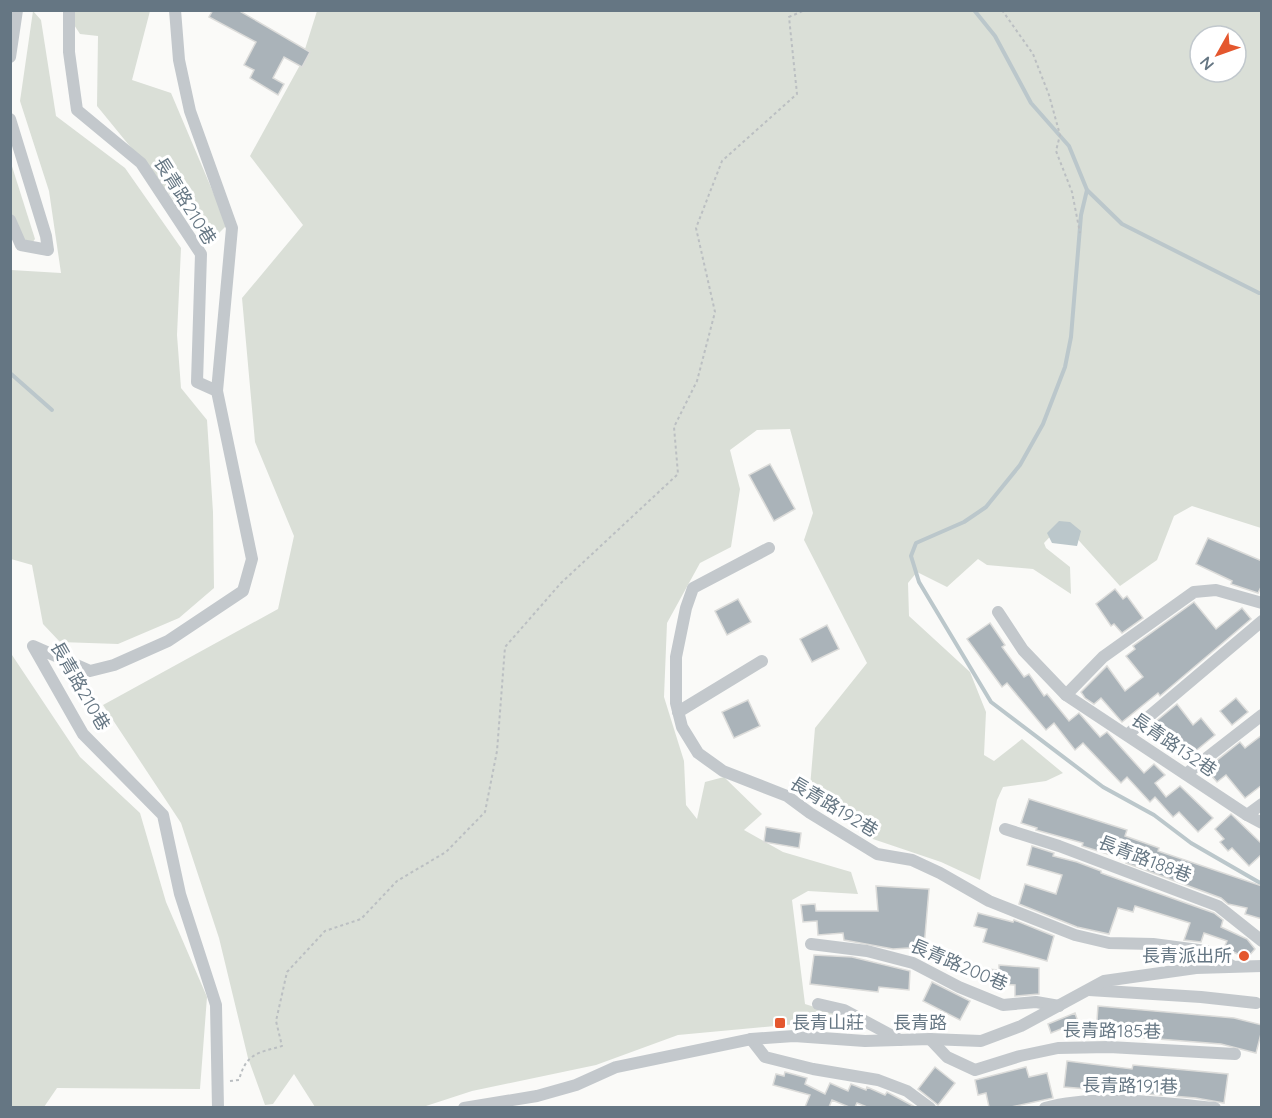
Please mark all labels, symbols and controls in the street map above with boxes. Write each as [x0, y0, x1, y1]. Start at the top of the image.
north arrow [1188, 24, 1248, 84]
text: N [1195, 53, 1218, 75]
street label: 長青路210巷 [149, 153, 221, 249]
street label: 長青路210巷 [46, 637, 115, 735]
street label: 長青路132巷 [1127, 708, 1221, 782]
street label: 長青路192巷 [786, 771, 882, 842]
street label: 長青路188巷 [1095, 830, 1195, 887]
street label: 長青路200巷 [907, 934, 1011, 995]
place label: 長青派出所 [1142, 944, 1232, 967]
marker: 長青派出所 [1237, 949, 1251, 963]
place label: 長青山莊 [792, 1011, 864, 1034]
street label: 長青路 [893, 1011, 947, 1034]
marker: 長青山莊 [773, 1016, 787, 1030]
street label: 長青路185巷 [1063, 1018, 1161, 1043]
street label: 長青路191巷 [1082, 1073, 1178, 1098]

